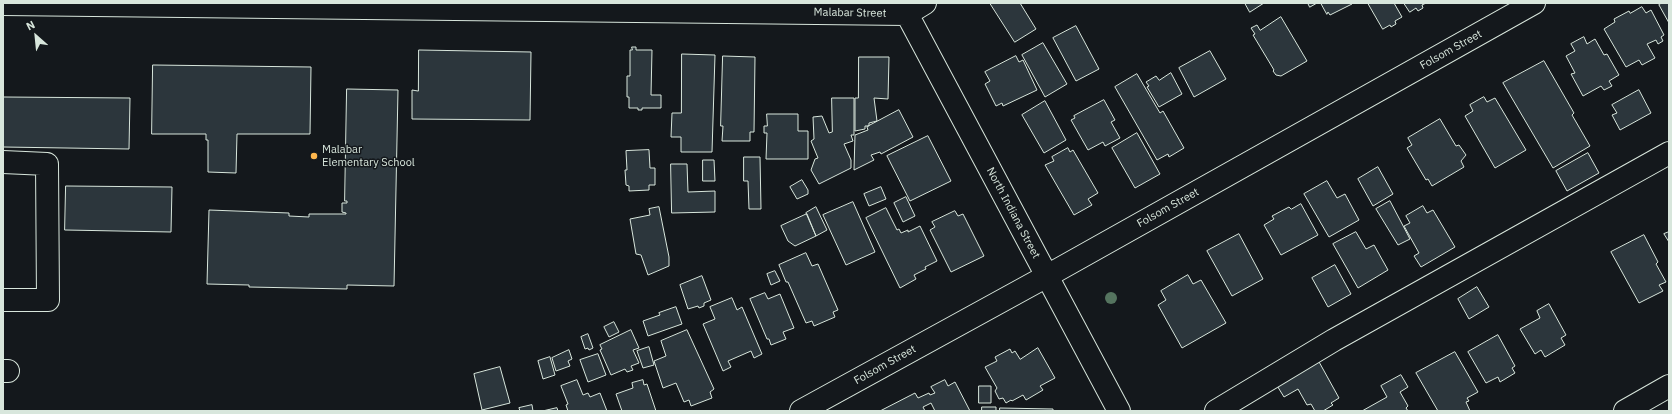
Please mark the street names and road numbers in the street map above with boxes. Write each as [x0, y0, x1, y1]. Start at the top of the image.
street label: Malabar Street [814, 6, 886, 20]
street label: Folsom Street [1418, 28, 1484, 72]
street label: North Indiana Street [983, 165, 1043, 261]
street label: Folsom Street [1135, 186, 1201, 230]
street label: Folsom Street [852, 343, 918, 387]

